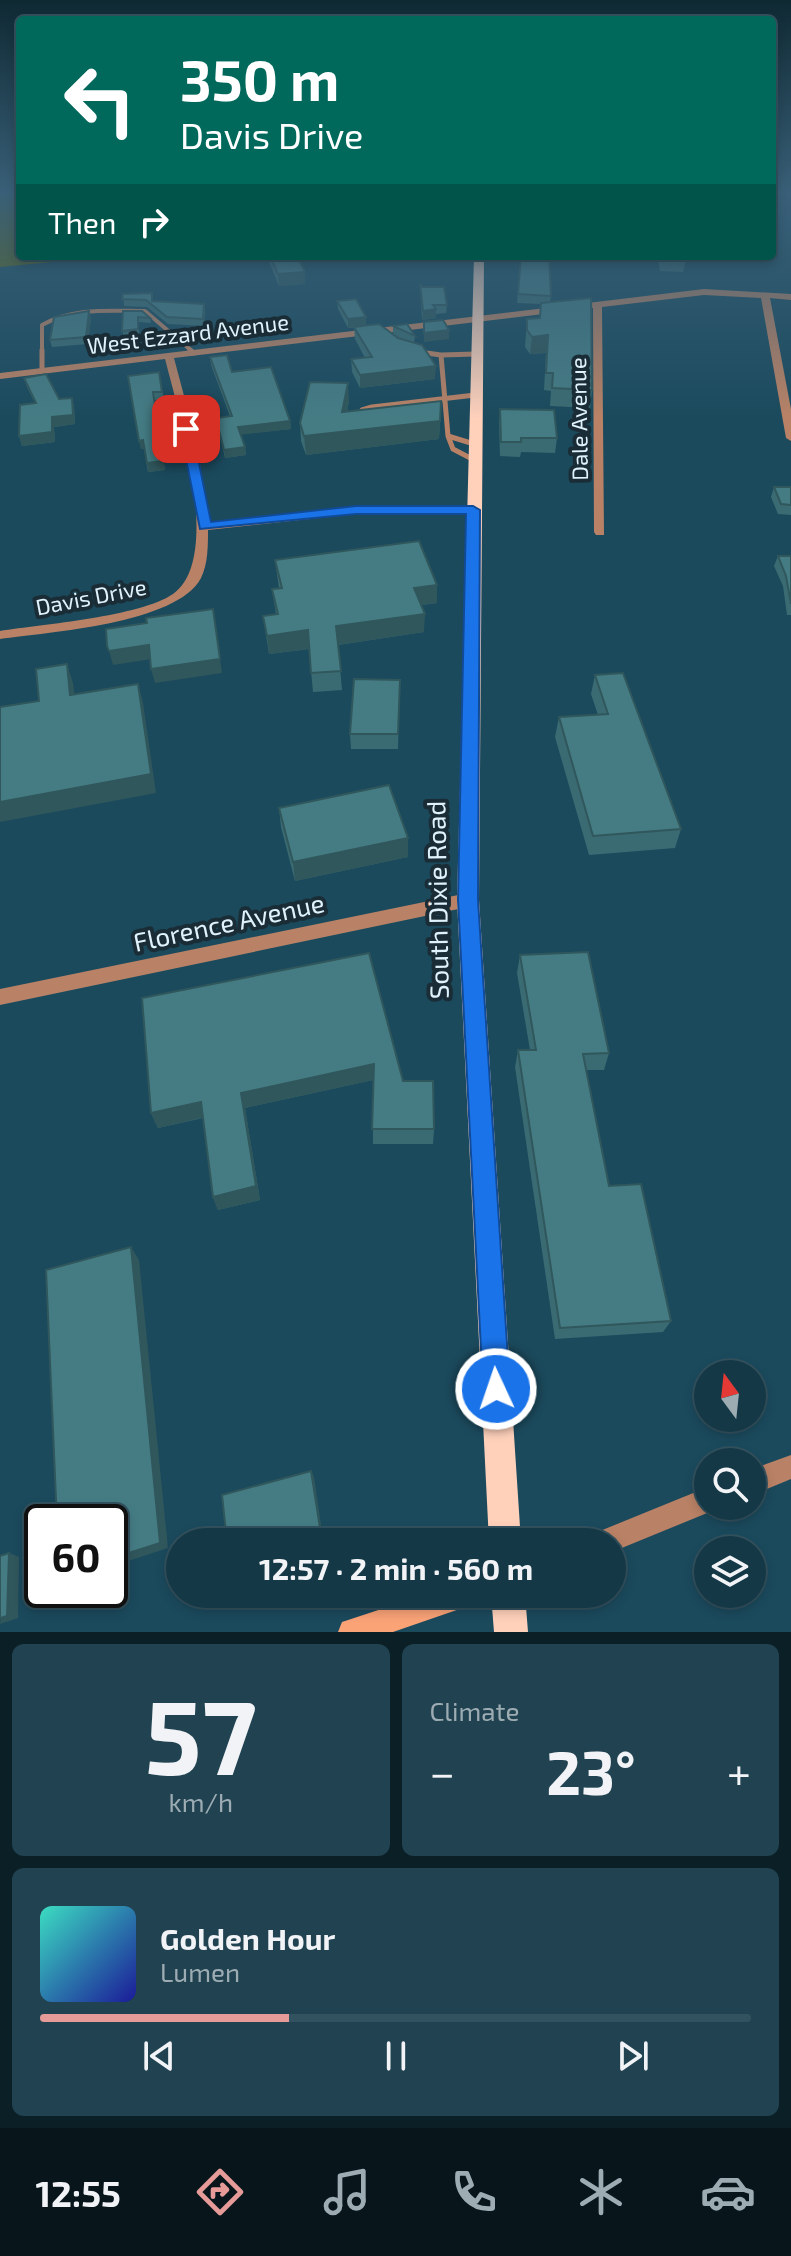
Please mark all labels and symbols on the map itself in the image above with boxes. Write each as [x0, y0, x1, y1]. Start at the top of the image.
street label: West Ezzard Avenue [86, 308, 290, 358]
street label: Dale Avenue [564, 357, 592, 481]
pin [152, 395, 220, 463]
street label: Davis Drive [33, 573, 148, 619]
street label: South Dixie Road [419, 801, 454, 1000]
street label: Florence Avenue [130, 886, 327, 957]
position arrow [454, 1347, 538, 1431]
north arrow [694, 1360, 766, 1432]
speed limit sign: 60 [24, 1504, 128, 1608]

